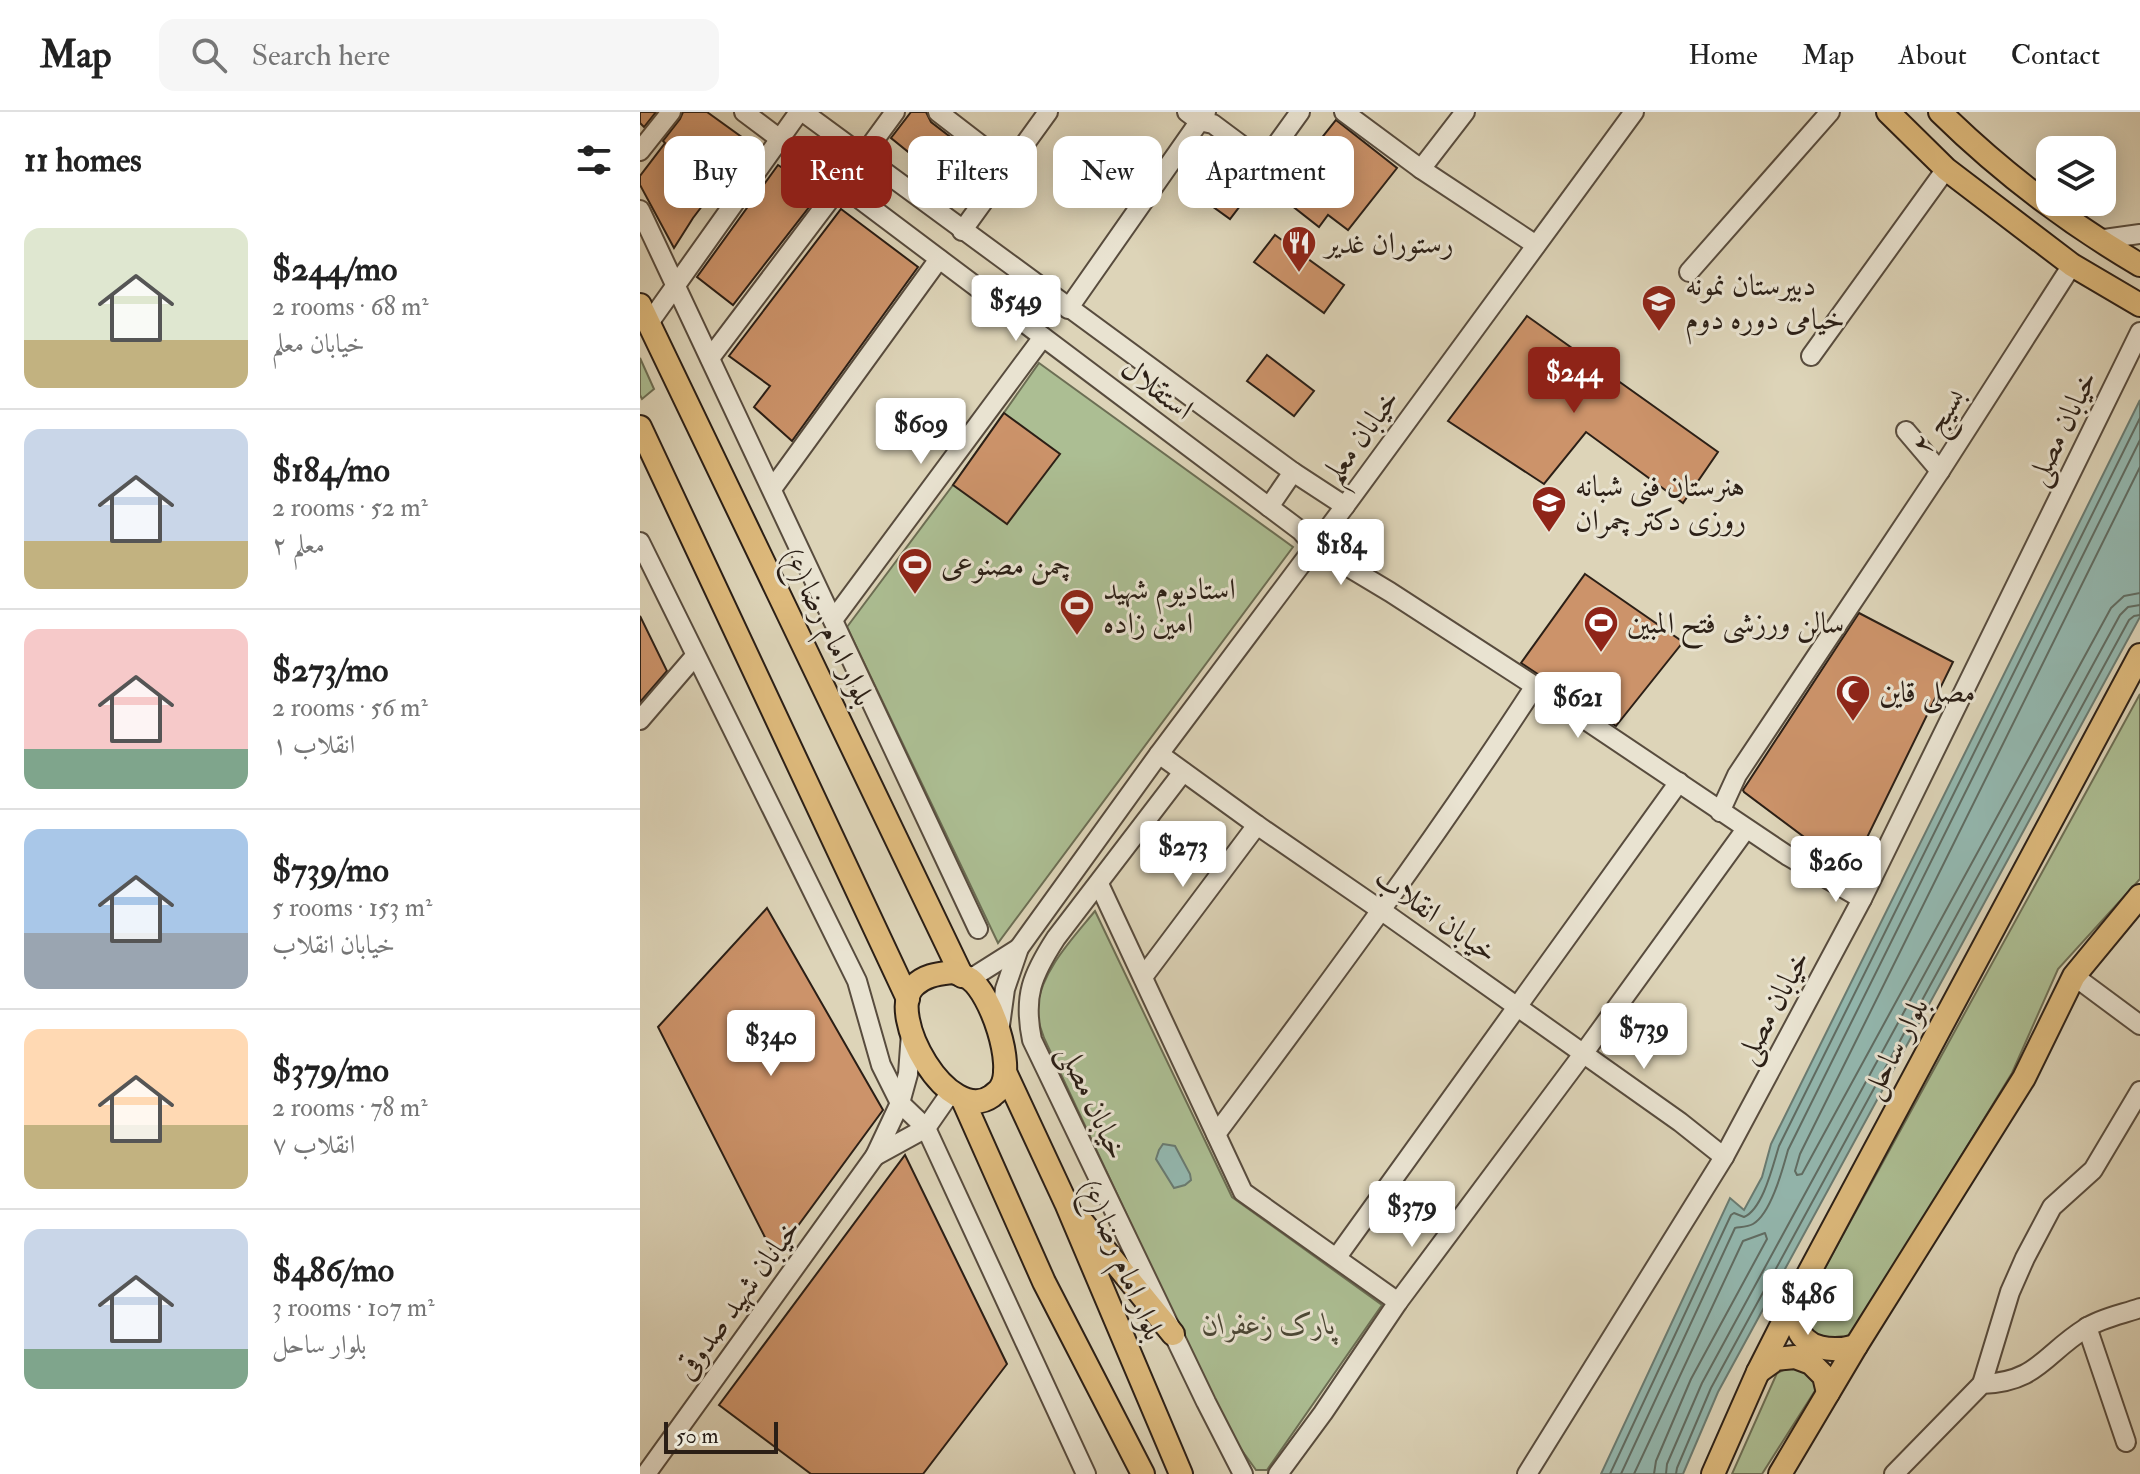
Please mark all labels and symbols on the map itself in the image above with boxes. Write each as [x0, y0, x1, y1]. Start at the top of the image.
restaurant icon: رستوران غدیر [1280, 224, 1318, 274]
place label: رستوران غدیر [1322, 225, 1454, 262]
place label: دبیرستان نمونه خیامی دوره دوم [1685, 267, 1845, 345]
pin: $549 [969, 275, 1063, 343]
school or university icon: دبیرستان نمونه خیامی دوره دوم [1640, 283, 1678, 333]
pin: $244 [1527, 347, 1621, 415]
street label: استقلال [1114, 350, 1200, 428]
street label: خیابان مصلی [2018, 365, 2108, 493]
street label: بسیج ۲ [1903, 381, 1980, 466]
street label: خیابان معلم [1315, 382, 1416, 497]
pin: $609 [874, 398, 968, 466]
place label: هنرستان فنی شبانه روزی دکتر چمران [1575, 468, 1746, 539]
school or university icon: هنرستان فنی شبانه روزی دکتر چمران [1530, 484, 1568, 534]
pin: $184 [1294, 519, 1388, 587]
street label: بلوار امام رضا (ع) [768, 542, 882, 715]
sports icon: چمن مصنوعی [896, 546, 934, 596]
place label: چمن مصنوعی [941, 547, 1071, 585]
place label: استادیوم شهید امین زاده [1103, 571, 1236, 642]
sports icon: استادیوم شهید امین زاده [1058, 587, 1096, 637]
sports icon: سالن ورزشی فتح المبین [1582, 604, 1620, 654]
place label: سالن ورزشی فتح المبین [1627, 605, 1844, 650]
pin: $621 [1531, 672, 1625, 740]
mosque icon: مصلی قاین [1834, 673, 1872, 723]
place label: مصلی قاین [1879, 674, 1976, 714]
pin: $273 [1136, 821, 1230, 889]
pin: $260 [1789, 836, 1883, 904]
street label: خیابان انقلاب [1367, 859, 1505, 971]
street label: خیابان مصلی [1728, 944, 1821, 1071]
street label: بلوار ساحل [1853, 991, 1939, 1106]
pin: $739 [1597, 1003, 1691, 1071]
pin: $340 [724, 1010, 818, 1078]
street label: خیابان مصلی [1047, 1038, 1136, 1167]
street label: بلوار امام رضا (ع) [1065, 1174, 1172, 1349]
pin: $379 [1365, 1181, 1459, 1249]
street label: خیابان شهید صدوقی [667, 1211, 809, 1387]
pin: $486 [1761, 1269, 1855, 1337]
park label: پارک زعفران [1202, 1306, 1338, 1345]
scale bar [664, 1418, 778, 1454]

